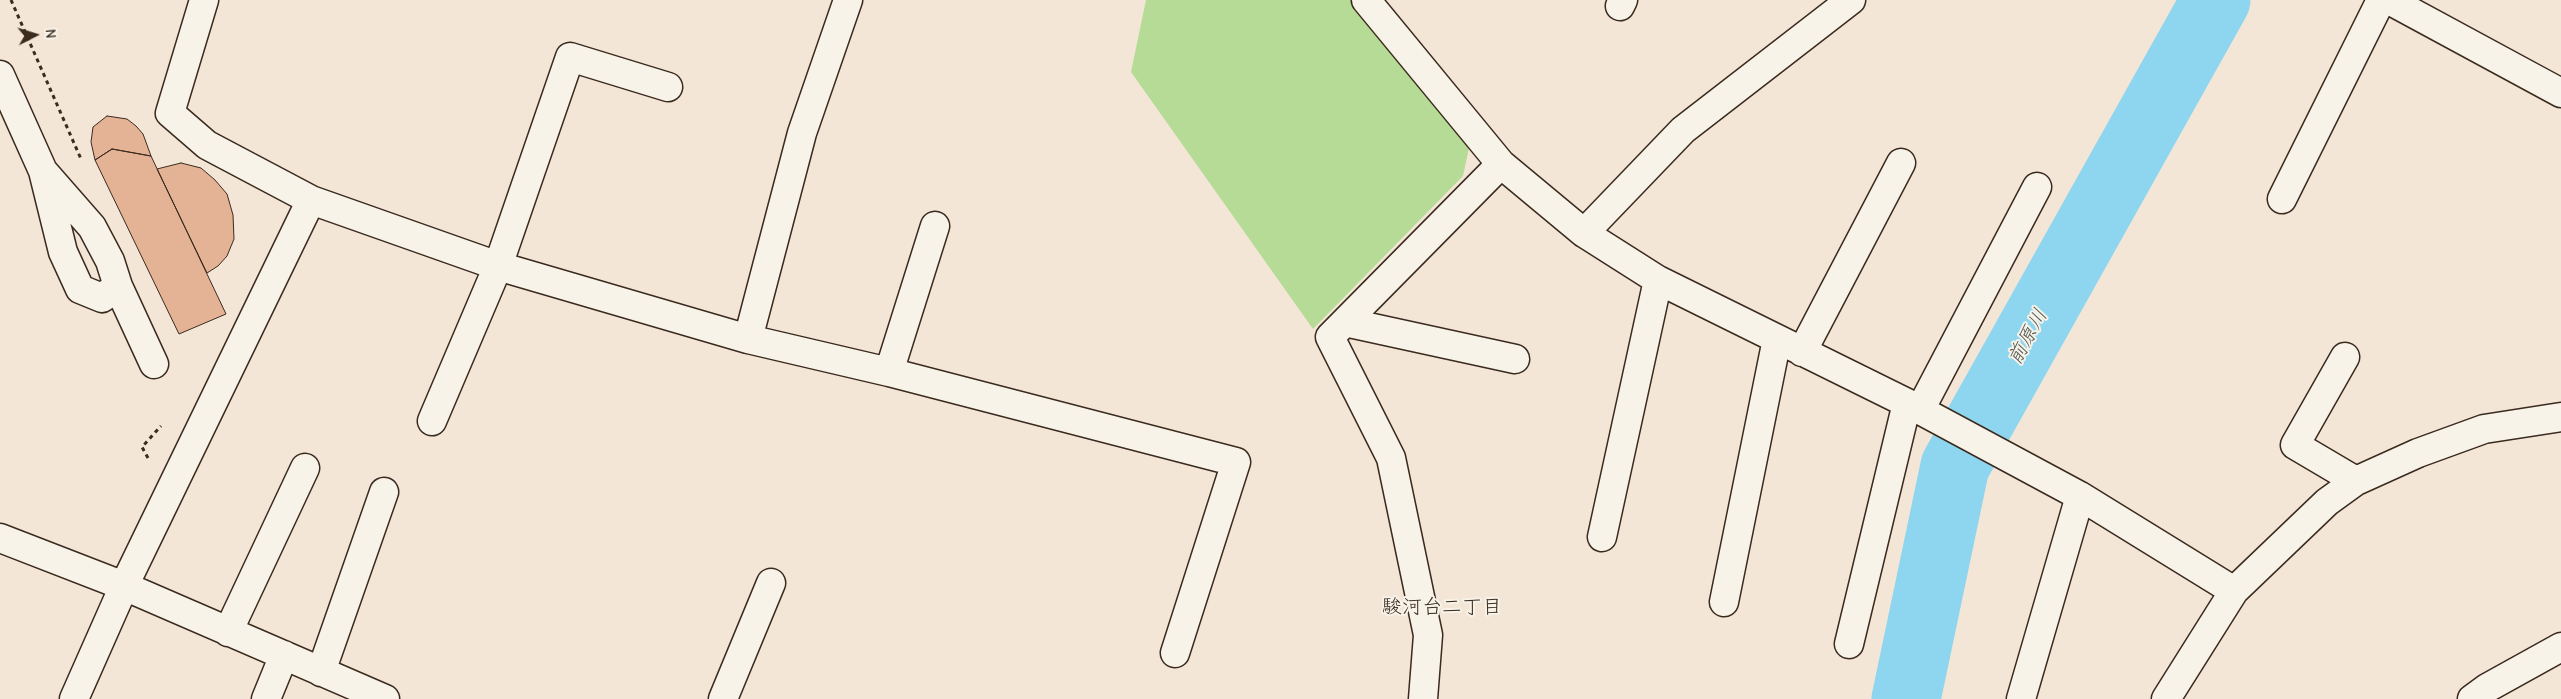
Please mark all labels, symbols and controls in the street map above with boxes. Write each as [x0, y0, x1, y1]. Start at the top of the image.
north arrow [10, 10, 60, 60]
text: N [42, 28, 59, 39]
water label: 前原川 [2003, 305, 2053, 369]
district label: 駿河台二丁目 [1382, 595, 1502, 619]

